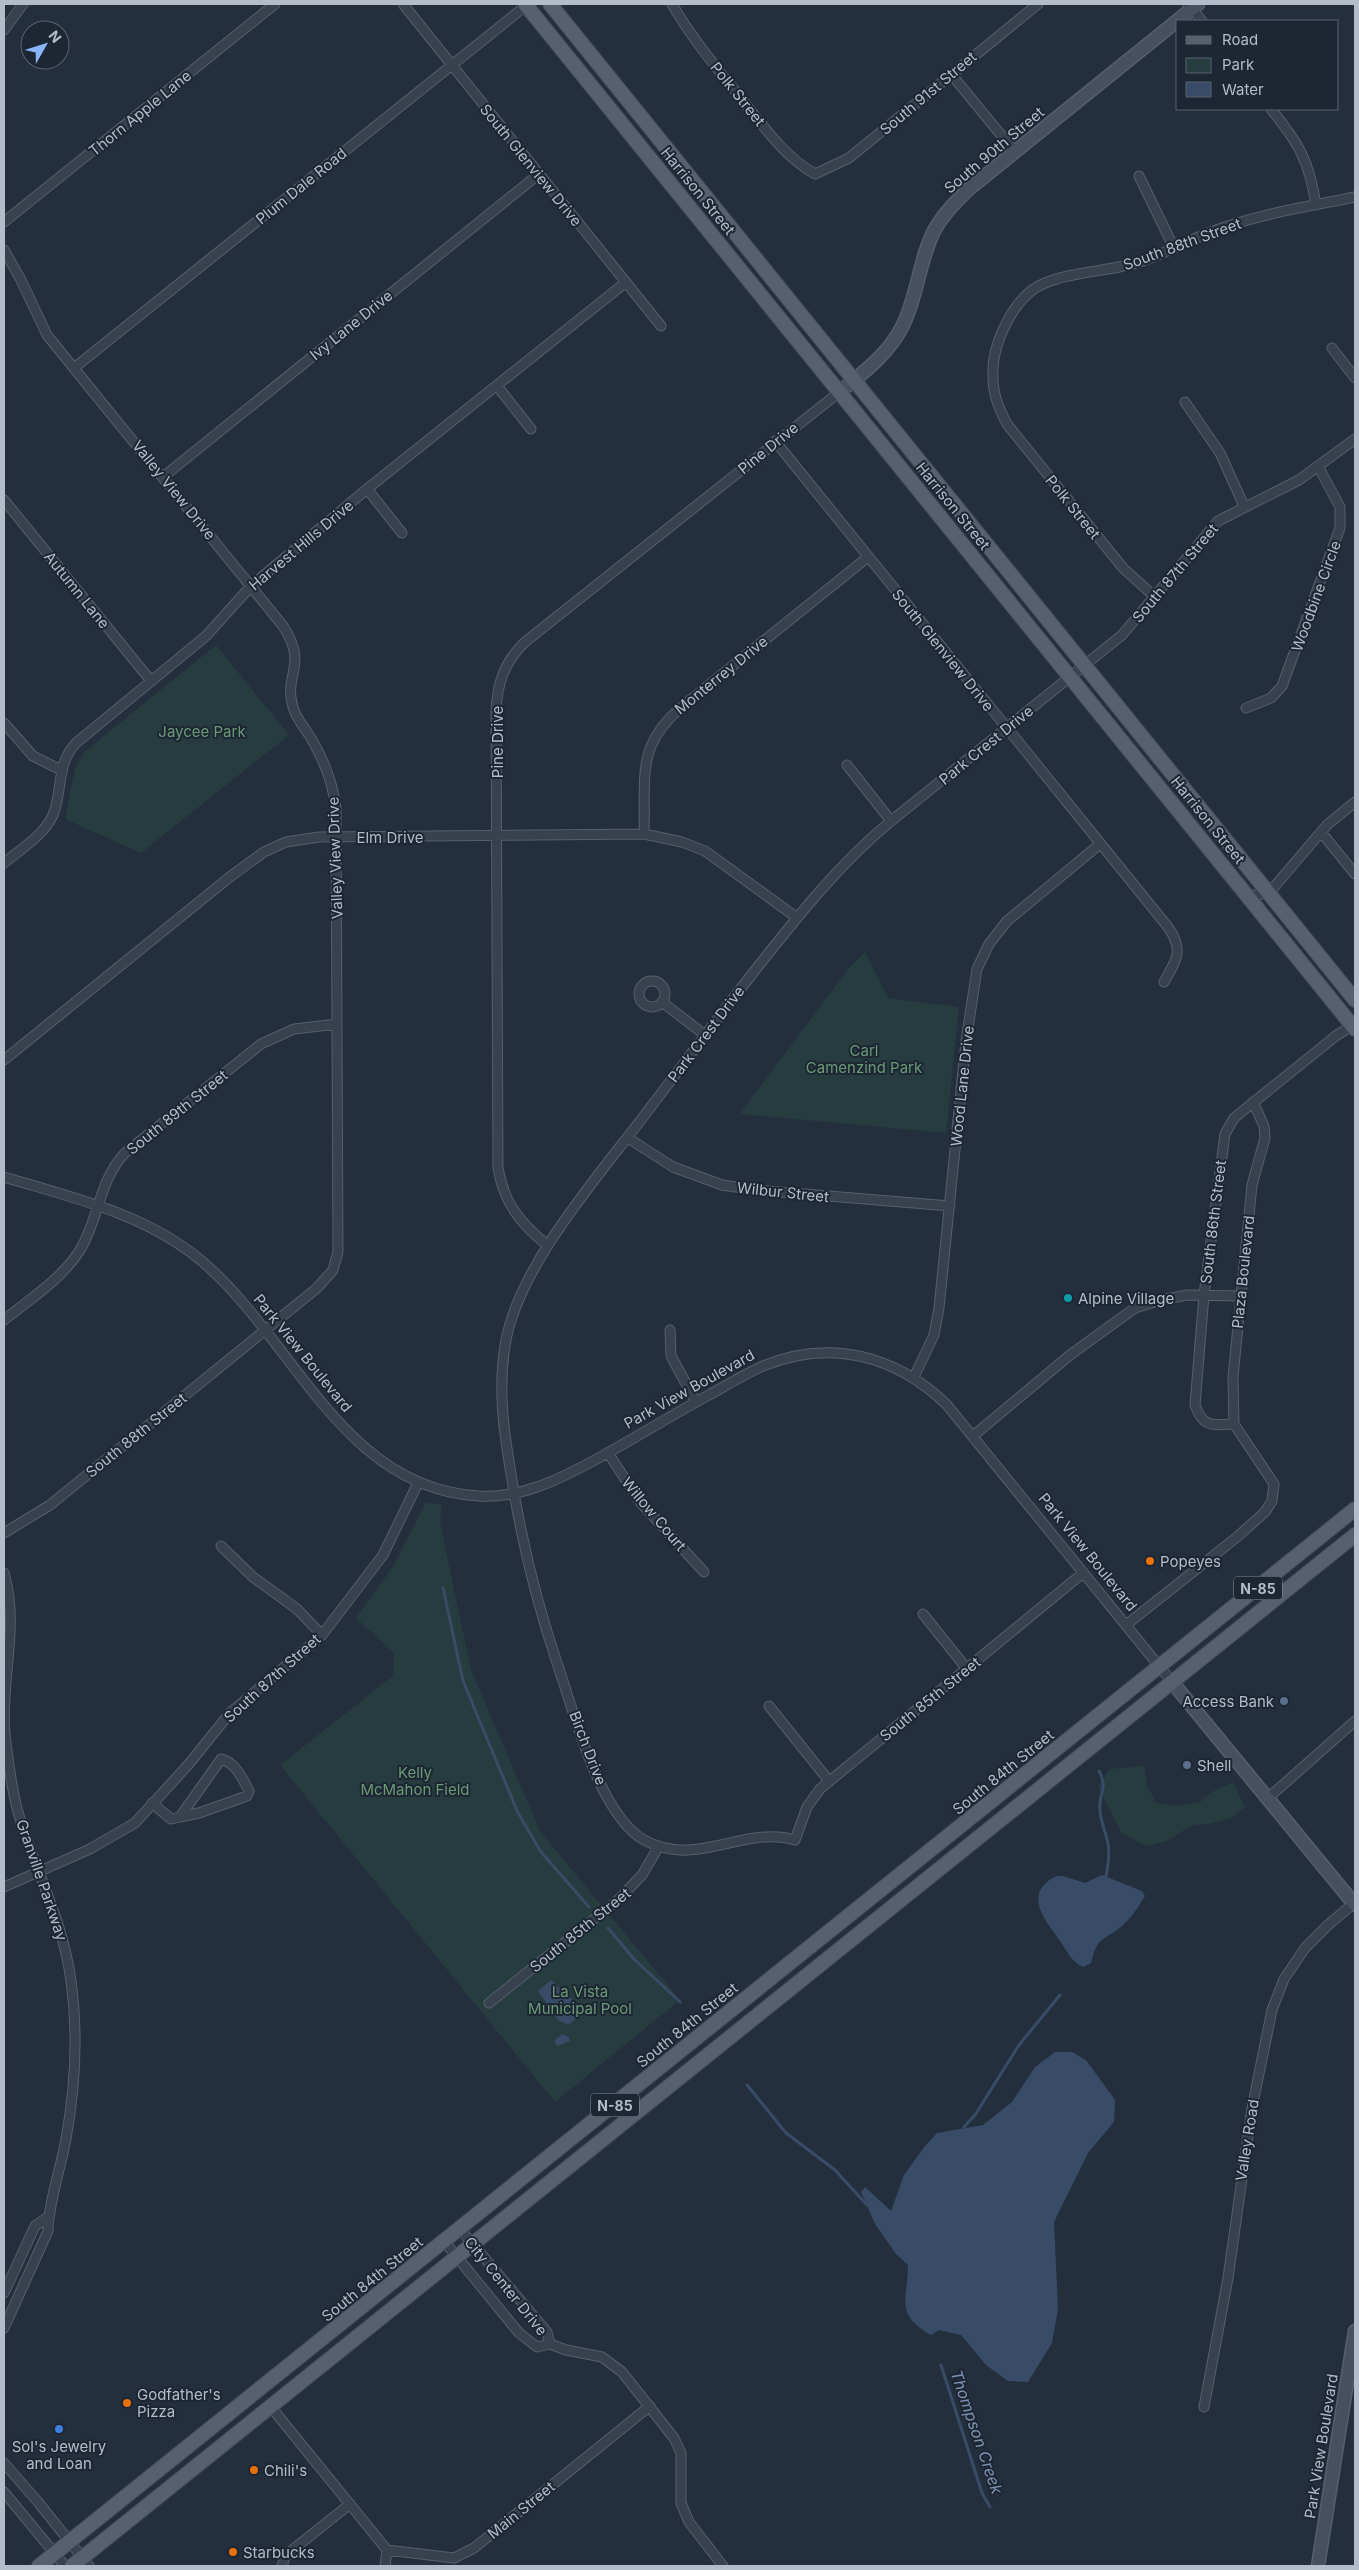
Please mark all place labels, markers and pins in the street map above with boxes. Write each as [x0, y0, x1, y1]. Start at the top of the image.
place label: Alpine Village [1078, 1289, 1174, 1308]
marker: Alpine Village [1062, 1292, 1074, 1304]
place label: Popeyes [1160, 1552, 1221, 1571]
marker: Popeyes [1144, 1555, 1156, 1567]
place label: Access Bank [1182, 1692, 1275, 1711]
marker: Access Bank [1278, 1695, 1290, 1707]
place label: Shell [1197, 1756, 1232, 1775]
marker: Shell [1181, 1759, 1193, 1771]
place label: Godfather's Pizza [137, 2385, 221, 2421]
marker: Godfather's Pizza [121, 2397, 133, 2409]
marker: Sol's Jewelry and Loan [53, 2423, 65, 2435]
place label: Sol's Jewelry and Loan [12, 2437, 107, 2473]
place label: Chili's [264, 2461, 307, 2480]
marker: Chili's [248, 2464, 260, 2476]
place label: Starbucks [243, 2543, 315, 2562]
marker: Starbucks [227, 2546, 239, 2558]

